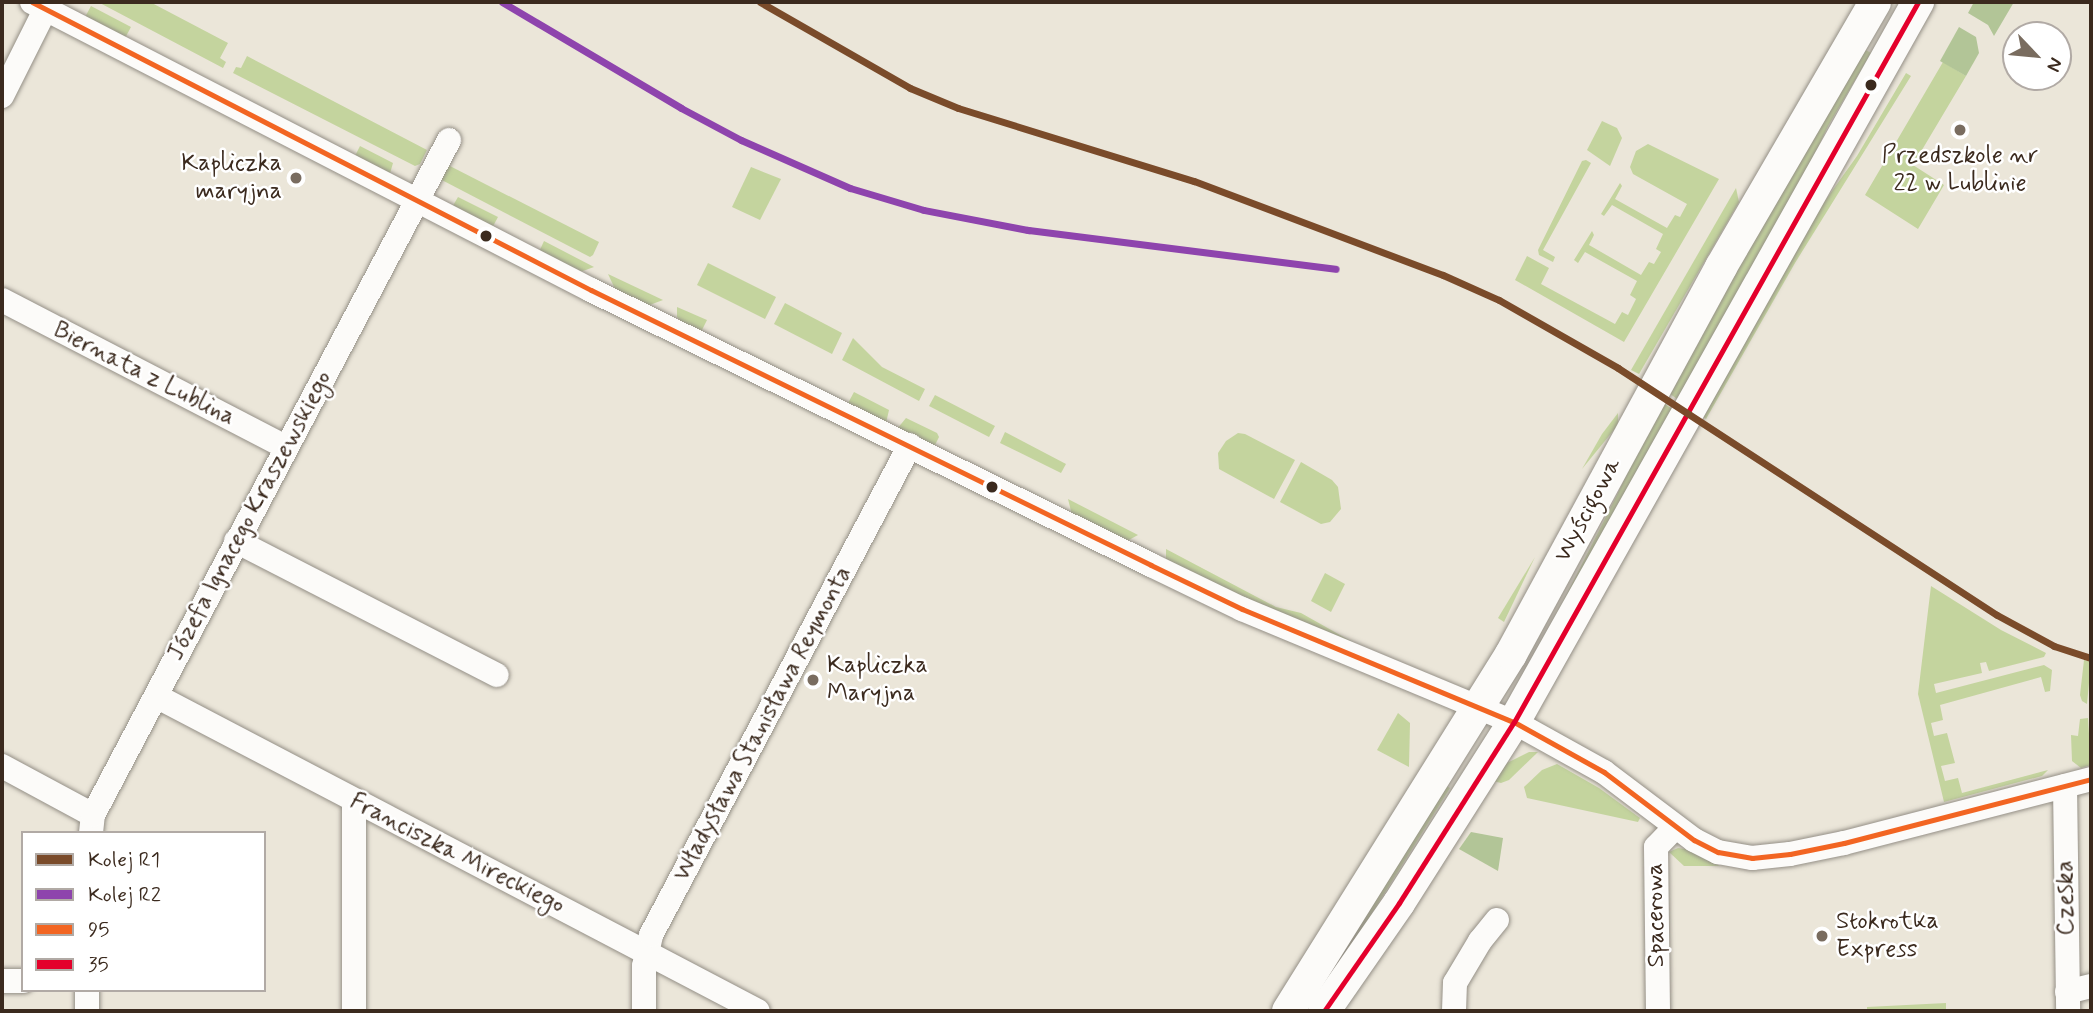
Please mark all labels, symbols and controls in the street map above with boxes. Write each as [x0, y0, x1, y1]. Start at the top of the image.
north arrow [2002, 21, 2072, 91]
text: N [2041, 53, 2069, 76]
unlabelled marker [1864, 78, 1878, 92]
marker: Przedszkole nr 22 w Lublinie [1952, 122, 1968, 138]
place label: Przedszkole nr 22 w Lublinie [1885, 142, 2035, 198]
place label: Kapliczka maryjna [181, 150, 282, 206]
marker: Kapliczka maryjna [288, 170, 304, 186]
unlabelled marker [479, 229, 493, 243]
street label: Biernata z Lublina [48, 316, 240, 432]
street label: Józefa Ignacego Kraszewskiego [162, 369, 338, 663]
street label: Wyścigowa [1549, 453, 1627, 567]
unlabelled marker [985, 480, 999, 494]
street label: Władysława Stanisława Reymonta [665, 557, 861, 891]
place label: Kapliczka Maryjna [827, 652, 928, 708]
marker: Kapliczka Maryjna [805, 672, 821, 688]
street label: Franciszka Mireckiego [347, 789, 567, 919]
legend [21, 831, 266, 992]
text: Kolej R1 [88, 846, 160, 874]
street label: Czeska [2051, 860, 2081, 936]
street label: Spacerowa [1641, 862, 1671, 968]
text: Kolej R2 [88, 881, 161, 909]
place label: Stokrotka Express [1836, 908, 1939, 964]
text: 95 [88, 916, 110, 944]
marker: Stokrotka Express [1814, 928, 1830, 944]
text: 35 [88, 951, 109, 979]

